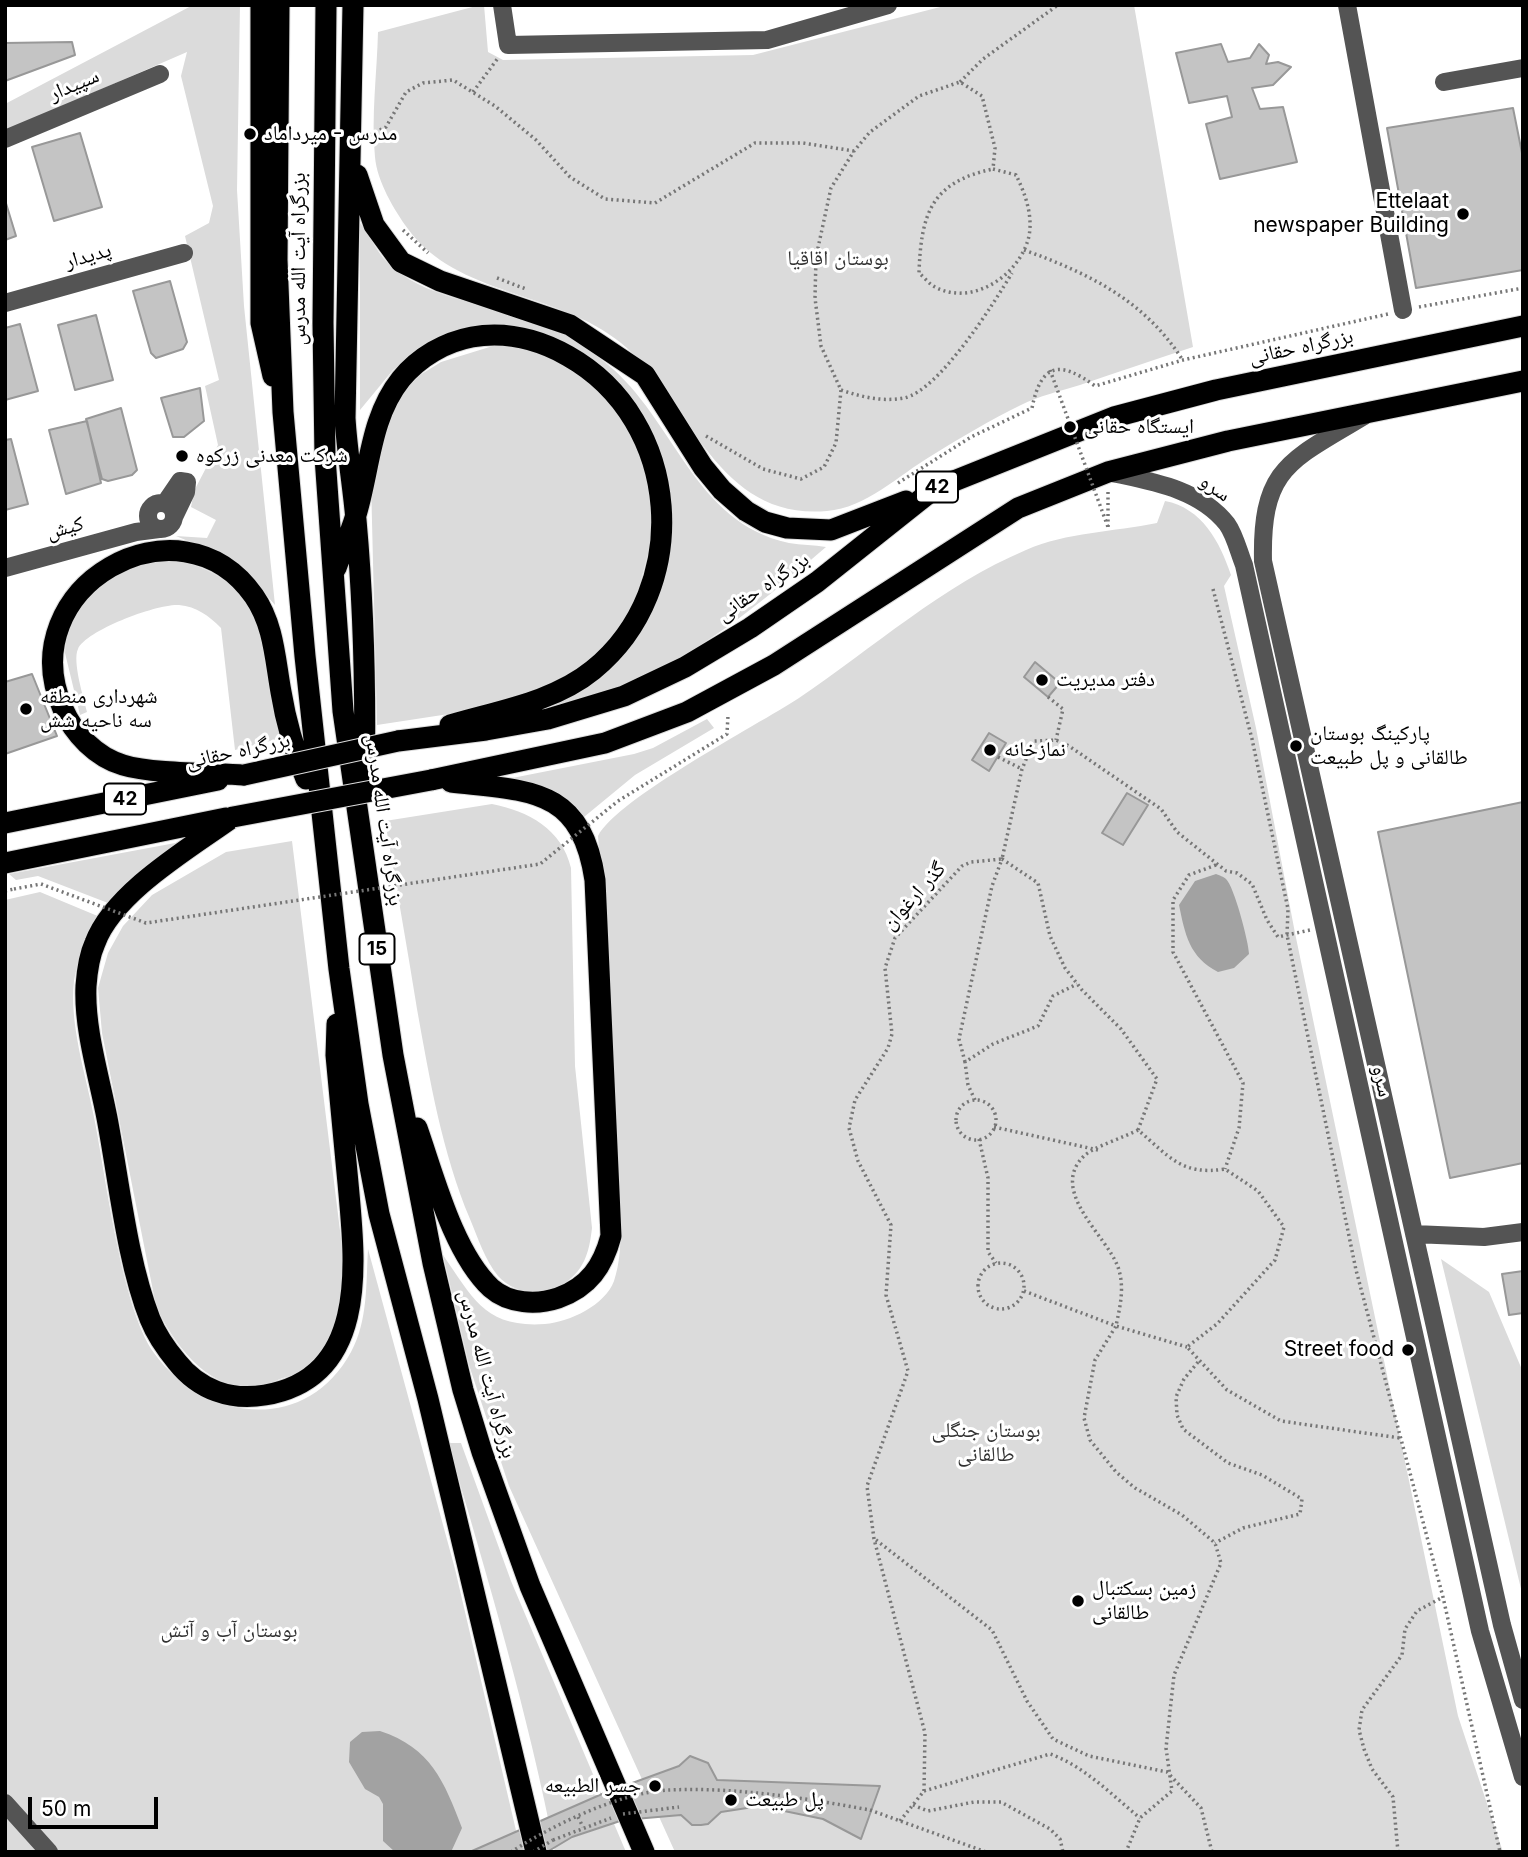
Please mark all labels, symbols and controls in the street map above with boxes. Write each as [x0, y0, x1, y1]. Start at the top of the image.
street label: سپیدار [45, 63, 103, 107]
place label: مدرس - میرداماد [264, 121, 397, 147]
marker: مدرس - میرداماد [242, 126, 258, 142]
street label: بزرگراه آیت الله مدرس [286, 172, 312, 346]
place label: Ettelaat newspaper Building [1253, 189, 1449, 239]
marker: Ettelaat newspaper Building [1455, 206, 1471, 222]
street label: پدیدار [62, 237, 114, 275]
park label: بوستان اقاقیا [787, 246, 889, 272]
street label: بزرگراه حقانی [1247, 324, 1355, 370]
place label: ایستگاه حقانی [1084, 414, 1194, 440]
marker: ایستگاه حقانی [1062, 419, 1078, 435]
place label: شرکت معدنی زرکوه [196, 443, 348, 469]
marker: شرکت معدنی زرکوه [174, 448, 190, 464]
street label: سرو [1195, 468, 1235, 508]
road number: 42 [916, 472, 958, 502]
street label: کیش [44, 511, 86, 545]
street label: بزرگراه حقانی [712, 547, 814, 627]
place label: دفتر مدیریت [1056, 667, 1155, 693]
marker: دفتر مدیریت [1034, 672, 1050, 688]
place label: شهرداری منطقه سه ناحیه شش [40, 684, 158, 734]
marker: شهرداری منطقه سه ناحیه شش [18, 701, 34, 717]
place label: پارکینگ بوستان طالقانی و پل طبیعت [1310, 721, 1468, 771]
street label: بزرگراه حقانی [184, 728, 292, 774]
street label: بزرگراه آیت الله مدرس [359, 732, 409, 908]
place label: نمازخانه [1004, 737, 1066, 763]
marker: پارکینگ بوستان طالقانی و پل طبیعت [1288, 738, 1304, 754]
marker: نمازخانه [982, 742, 998, 758]
road number: 42 [104, 784, 146, 814]
street label: گذر ارغوان [877, 857, 951, 935]
road number: 15 [360, 934, 394, 965]
street label: سرو [1366, 1063, 1398, 1099]
street label: بزرگراه آیت الله مدرس [452, 1287, 522, 1461]
place label: Street food [1284, 1337, 1394, 1363]
marker: Street food [1400, 1342, 1416, 1358]
park label: بوستان جنگلی طالقانی [931, 1418, 1041, 1468]
place label: زمین بسکتبال طالقانی [1092, 1576, 1196, 1626]
marker: زمین بسکتبال طالقانی [1070, 1593, 1086, 1609]
park label: بوستان آب و آتش [161, 1618, 297, 1644]
place label: جسر الطبيعه [545, 1773, 641, 1799]
marker: جسر الطبيعه [647, 1778, 663, 1794]
scale bar [32, 1784, 161, 1828]
place label: پل طبیعت [745, 1787, 824, 1813]
marker: پل طبیعت [723, 1792, 739, 1808]
text: 50 m [41, 1796, 91, 1821]

